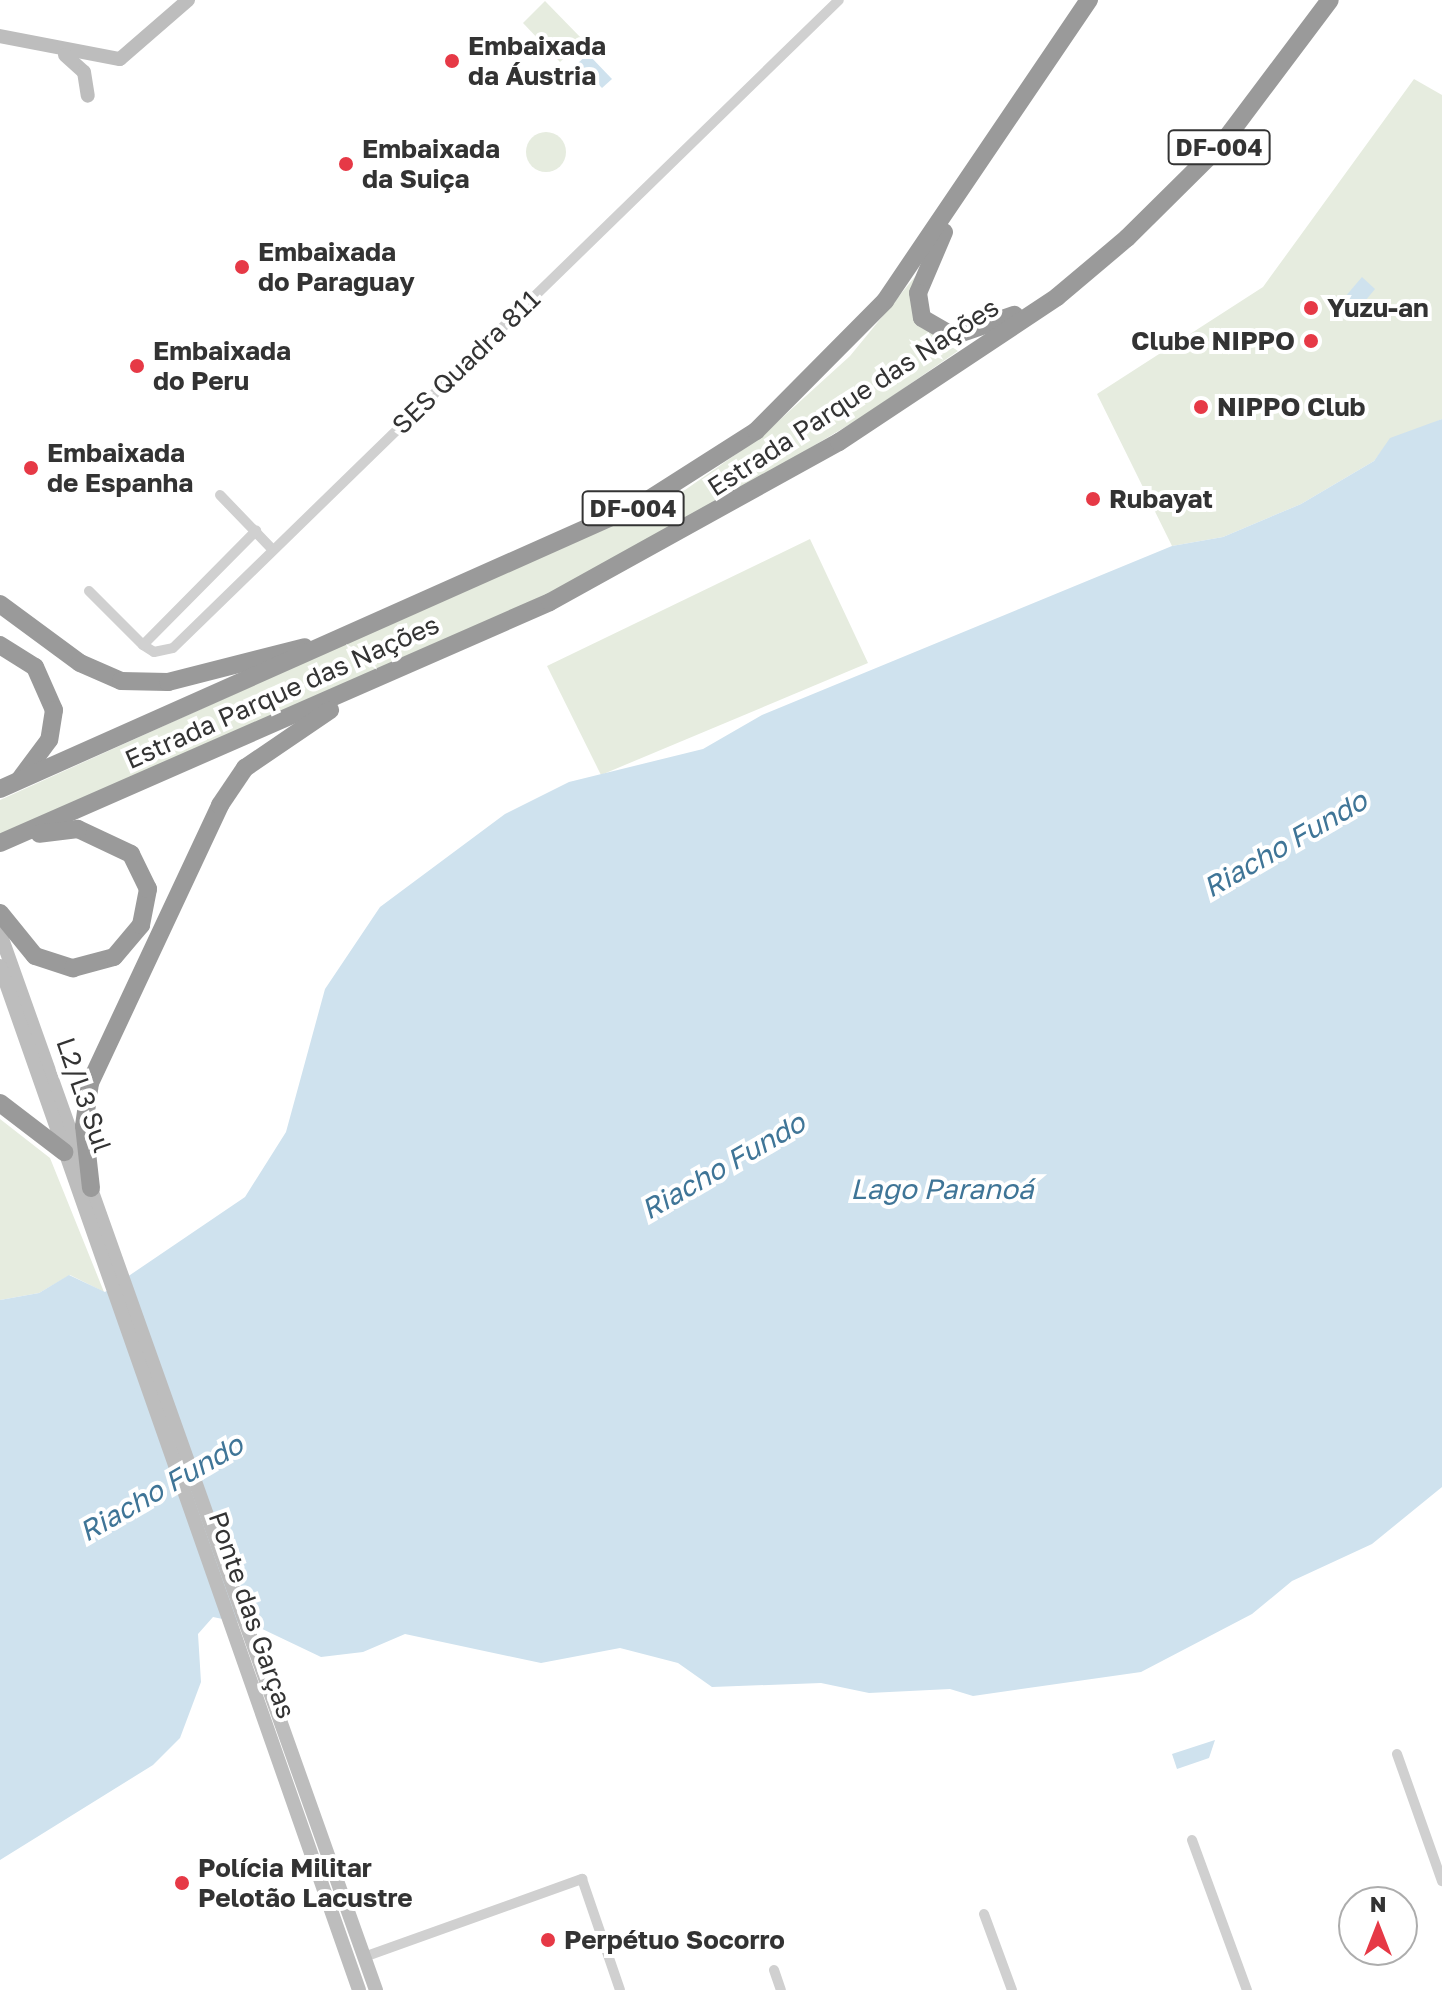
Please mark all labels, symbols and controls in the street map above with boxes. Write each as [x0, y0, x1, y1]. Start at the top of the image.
place label: Embaixada da Áustria [468, 30, 606, 92]
marker: Embaixada da Áustria [443, 52, 461, 70]
road number: DF-004 [1167, 127, 1271, 167]
place label: Embaixada da Suiça [362, 133, 500, 194]
marker: Embaixada da Suiça [337, 155, 355, 173]
place label: Embaixada do Paraguay [258, 236, 415, 298]
marker: Embaixada do Paraguay [233, 258, 251, 276]
street label: SES Quadra 811 [386, 284, 546, 440]
street label: Estrada Parque das Nações [702, 291, 1004, 503]
place label: Yuzu-an [1327, 292, 1429, 324]
marker: Yuzu-an [1302, 299, 1320, 317]
place label: Clube NIPPO [1131, 325, 1295, 357]
marker: Clube NIPPO [1302, 332, 1320, 350]
place label: Embaixada do Peru [153, 335, 291, 396]
marker: Embaixada do Peru [128, 357, 146, 375]
place label: NIPPO Club [1217, 391, 1366, 423]
marker: NIPPO Club [1192, 398, 1210, 416]
place label: Embaixada de Espanha [47, 437, 193, 498]
marker: Embaixada de Espanha [22, 459, 40, 477]
place label: Rubayat [1109, 483, 1213, 515]
road number: DF-004 [581, 488, 685, 528]
marker: Rubayat [1084, 490, 1102, 508]
street label: Estrada Parque das Nações [120, 609, 444, 775]
water label: Riacho Fundo [1197, 784, 1373, 904]
street label: L2/L3 Sul [50, 1033, 118, 1157]
water label: Riacho Fundo [635, 1106, 811, 1226]
water label: Lago Paranoá [850, 1172, 1034, 1206]
water label: Riacho Fundo [73, 1428, 249, 1548]
street label: Ponte das Garças [202, 1508, 302, 1722]
place label: Polícia Militar Pelotão Lacustre [198, 1852, 413, 1914]
marker: Polícia Militar Pelotão Lacustre [173, 1874, 191, 1892]
north arrow [1338, 1886, 1418, 1966]
text: N [1370, 1890, 1386, 1917]
place label: Perpétuo Socorro [564, 1924, 785, 1956]
marker: Perpétuo Socorro [539, 1931, 557, 1949]

